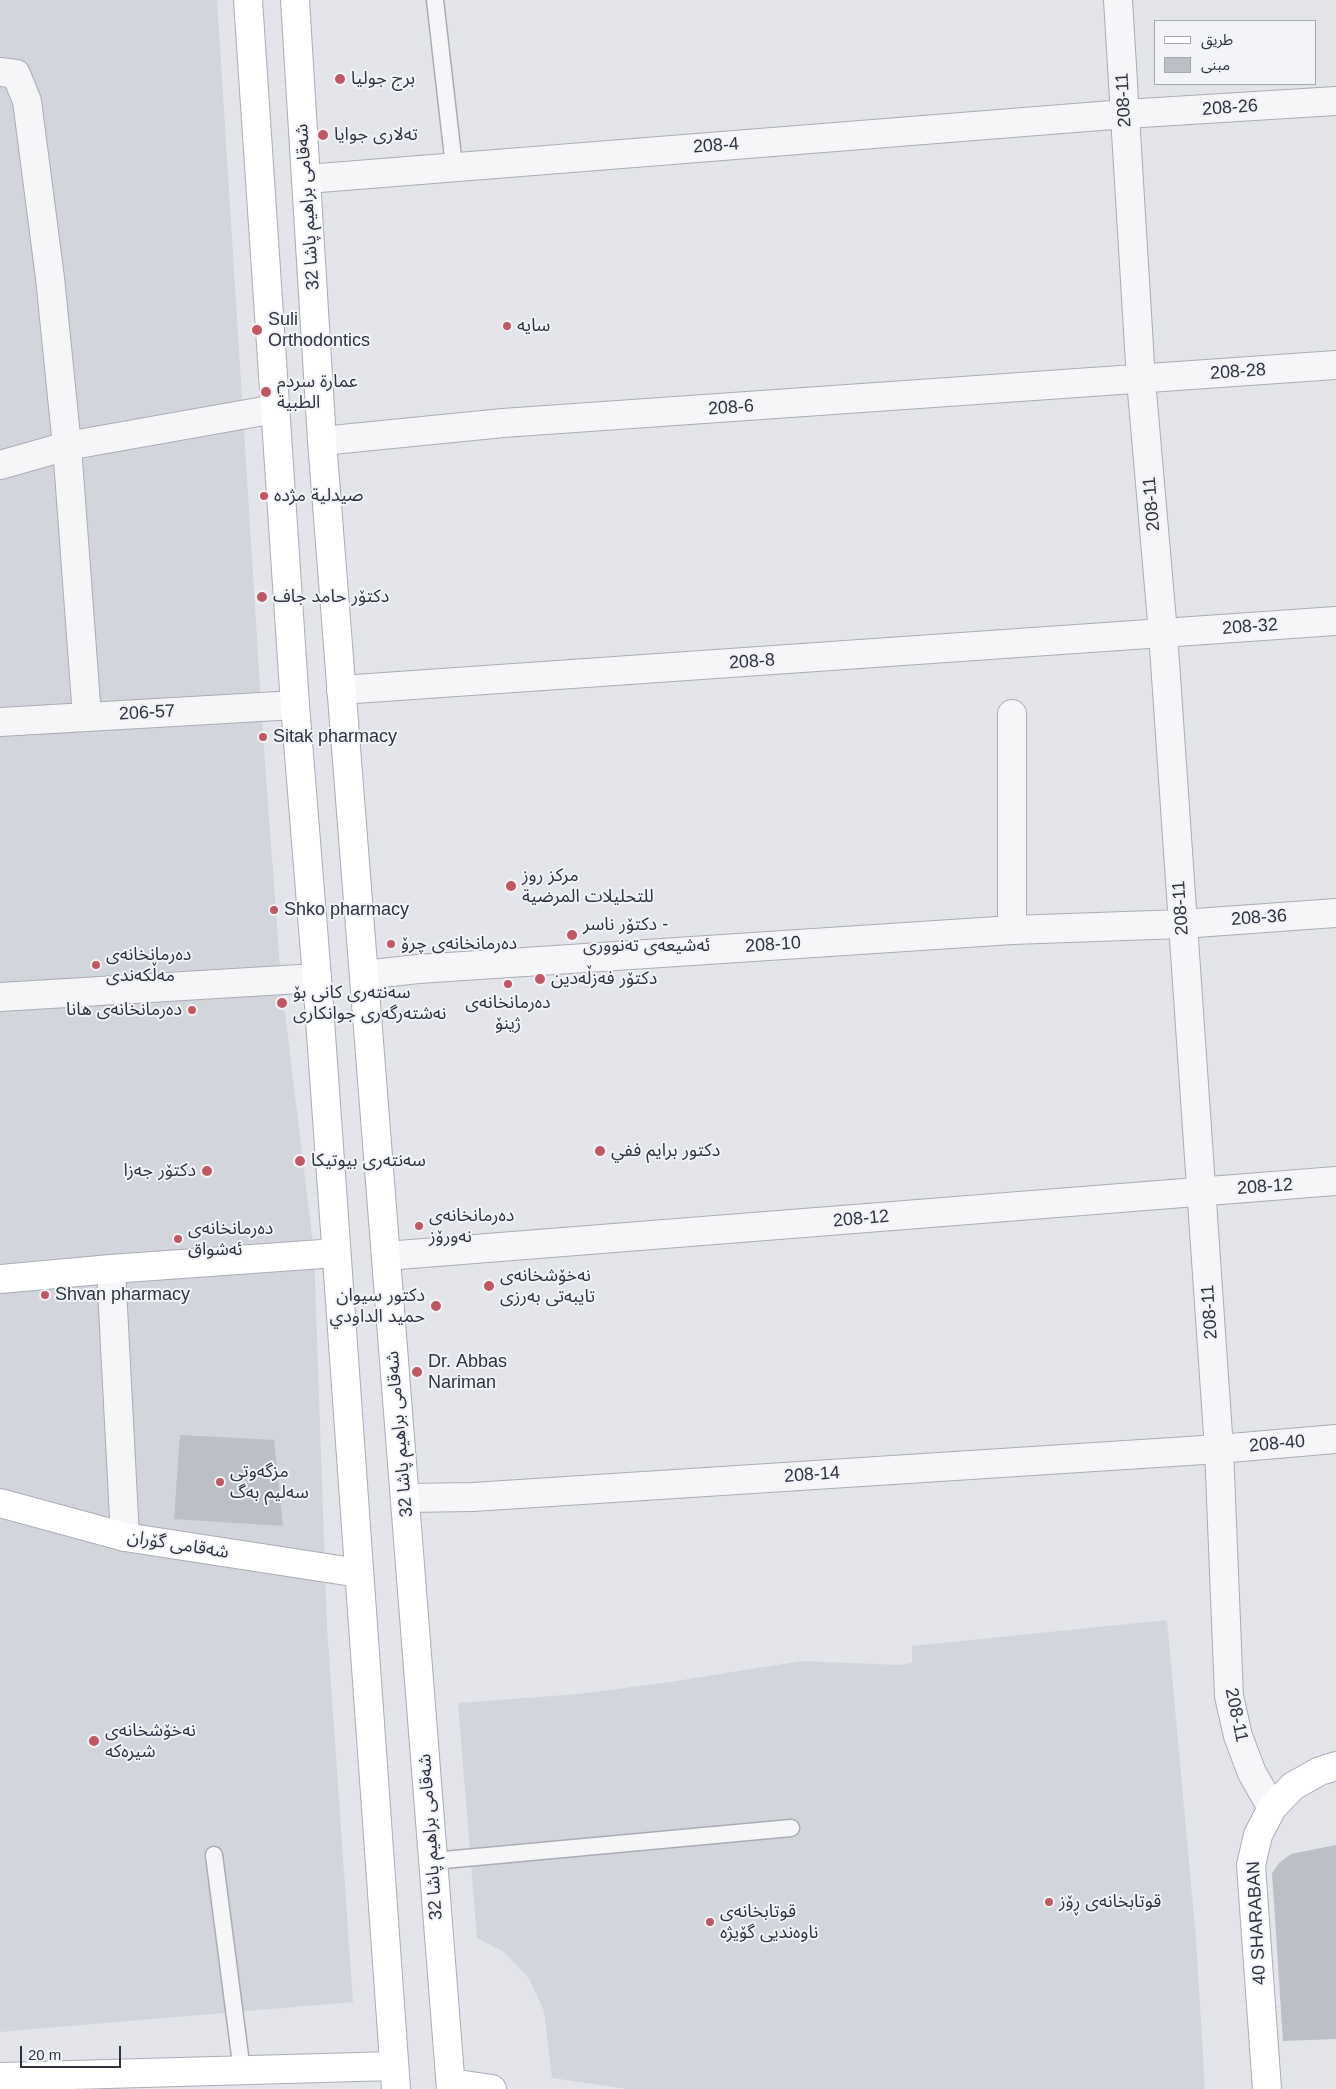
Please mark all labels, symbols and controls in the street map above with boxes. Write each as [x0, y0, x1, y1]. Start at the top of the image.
legend [1154, 20, 1316, 85]
text: طريق [1201, 31, 1233, 48]
text: مبنى [1201, 56, 1230, 73]
place label: برج جوليا [351, 68, 415, 90]
marker: برج جوليا [333, 72, 347, 86]
street label: 208-11 [1112, 72, 1136, 128]
street label: 208-26 [1201, 95, 1259, 121]
street label: شەقامی براهیم پاشا 32 [291, 123, 325, 291]
place label: تەلاری جوایا [334, 124, 418, 146]
marker: تەلاری جوایا [316, 128, 330, 142]
street label: 208-4 [692, 134, 740, 158]
place label: Suli Orthodontics [268, 309, 370, 352]
place label: سایە [517, 315, 550, 337]
marker: سایە [501, 320, 513, 332]
marker: Suli Orthodontics [250, 323, 264, 337]
street label: 208-28 [1209, 359, 1267, 385]
place label: عمارة سردم الطبية [277, 371, 358, 414]
marker: عمارة سردم الطبية [259, 385, 273, 399]
street label: 208-6 [707, 396, 755, 420]
street label: 208-11 [1139, 476, 1165, 532]
place label: صيدلية مژده [274, 485, 364, 507]
marker: صيدلية مژده [258, 490, 270, 502]
place label: دکتۆر حامد جاف [273, 586, 389, 608]
marker: دکتۆر حامد جاف [255, 590, 269, 604]
street label: 208-32 [1221, 614, 1279, 640]
street label: 208-8 [728, 650, 776, 674]
street label: 206-57 [118, 701, 176, 725]
place label: Sitak pharmacy [273, 726, 397, 748]
marker: Sitak pharmacy [257, 731, 269, 743]
place label: مركز روز للتحليلات المرضية [522, 865, 654, 908]
marker: مركز روز للتحليلات المرضية [504, 879, 518, 893]
street label: 208-11 [1168, 880, 1194, 936]
place label: Shko pharmacy [284, 899, 409, 921]
marker: Shko pharmacy [268, 904, 280, 916]
street label: 208-36 [1230, 905, 1288, 931]
place label: دکتۆر ناسر - ئەشیعەی تەنووری [583, 914, 710, 956]
marker: دکتۆر ناسر - ئەشیعەی تەنووری [565, 928, 579, 942]
street label: 208-10 [744, 932, 802, 958]
place label: دەرمانخانەی چرۆ [401, 933, 517, 955]
marker: دەرمانخانەی چرۆ [385, 938, 397, 950]
place label: دەرمانخانەی مەڵکەندی [106, 944, 191, 986]
marker: دەرمانخانەی مەڵکەندی [90, 959, 102, 971]
place label: دکتۆر فەزڵەدین [551, 968, 657, 990]
marker: دکتۆر فەزڵەدین [533, 972, 547, 986]
marker: دەرمانخانەی ژینۆ [502, 978, 514, 990]
place label: سەنتەری کانی بۆ نەشتەرگەری جوانکاری [293, 982, 446, 1024]
place label: دەرمانخانەی ژینۆ [465, 992, 551, 1034]
marker: سەنتەری کانی بۆ نەشتەرگەری جوانکاری [275, 996, 289, 1010]
place label: دەرمانخانەی هانا [66, 999, 182, 1021]
marker: دەرمانخانەی هانا [186, 1004, 198, 1016]
place label: دكتور برايم ففي [611, 1140, 720, 1162]
marker: دكتور برايم ففي [593, 1144, 607, 1158]
place label: سەنتەری بیوتیکا [311, 1150, 426, 1172]
marker: سەنتەری بیوتیکا [293, 1154, 307, 1168]
place label: دکتۆر جەزا [123, 1160, 196, 1182]
marker: دکتۆر جەزا [200, 1164, 214, 1178]
street label: 208-12 [1236, 1174, 1294, 1200]
place label: دەرمانخانەی نەورۆز [429, 1205, 514, 1248]
street label: 208-12 [832, 1206, 890, 1232]
place label: دەرمانخانەی ئەشواق [188, 1218, 273, 1260]
marker: دەرمانخانەی نەورۆز [413, 1220, 425, 1232]
marker: دەرمانخانەی ئەشواق [172, 1233, 184, 1245]
place label: نەخۆشخانەی تایبەتی بەرزی [500, 1265, 595, 1308]
marker: نەخۆشخانەی تایبەتی بەرزی [482, 1279, 496, 1293]
place label: Shvan pharmacy [55, 1284, 190, 1306]
street label: 208-11 [1197, 1284, 1223, 1340]
place label: دکتور سیوان حمید الداودي [330, 1285, 425, 1328]
marker: Shvan pharmacy [39, 1289, 51, 1301]
marker: دکتور سیوان حمید الداودي [429, 1299, 443, 1313]
street label: شەقامی براهیم پاشا 32 [382, 1350, 418, 1518]
place label: Dr. Abbas Nariman [428, 1351, 507, 1394]
marker: Dr. Abbas Nariman [410, 1365, 424, 1379]
street label: 208-40 [1248, 1431, 1306, 1457]
place label: مزگەوتی سەلیم بەگ [230, 1461, 309, 1504]
street label: 208-14 [783, 1462, 841, 1488]
marker: مزگەوتی سەلیم بەگ [214, 1476, 226, 1488]
street label: شەقامی گۆران [126, 1526, 230, 1564]
street label: 208-11 [1220, 1686, 1252, 1744]
place label: نەخۆشخانەی شیرەکە [105, 1720, 196, 1762]
marker: نەخۆشخانەی شیرەکە [87, 1734, 101, 1748]
street label: شەقامی براهیم پاشا 32 [414, 1753, 448, 1921]
street label: 40 SHARABAN [1243, 1860, 1271, 1986]
place label: قوتابخانەی ڕۆز [1059, 1891, 1161, 1913]
marker: قوتابخانەی ڕۆز [1043, 1896, 1055, 1908]
place label: قوتابخانه‌ی ناوه‌ندیی گۆیژه [720, 1901, 818, 1944]
marker: قوتابخانه‌ی ناوه‌ندیی گۆیژه [704, 1916, 716, 1928]
scale bar [22, 2036, 124, 2068]
text: 20 m [28, 2046, 61, 2063]

